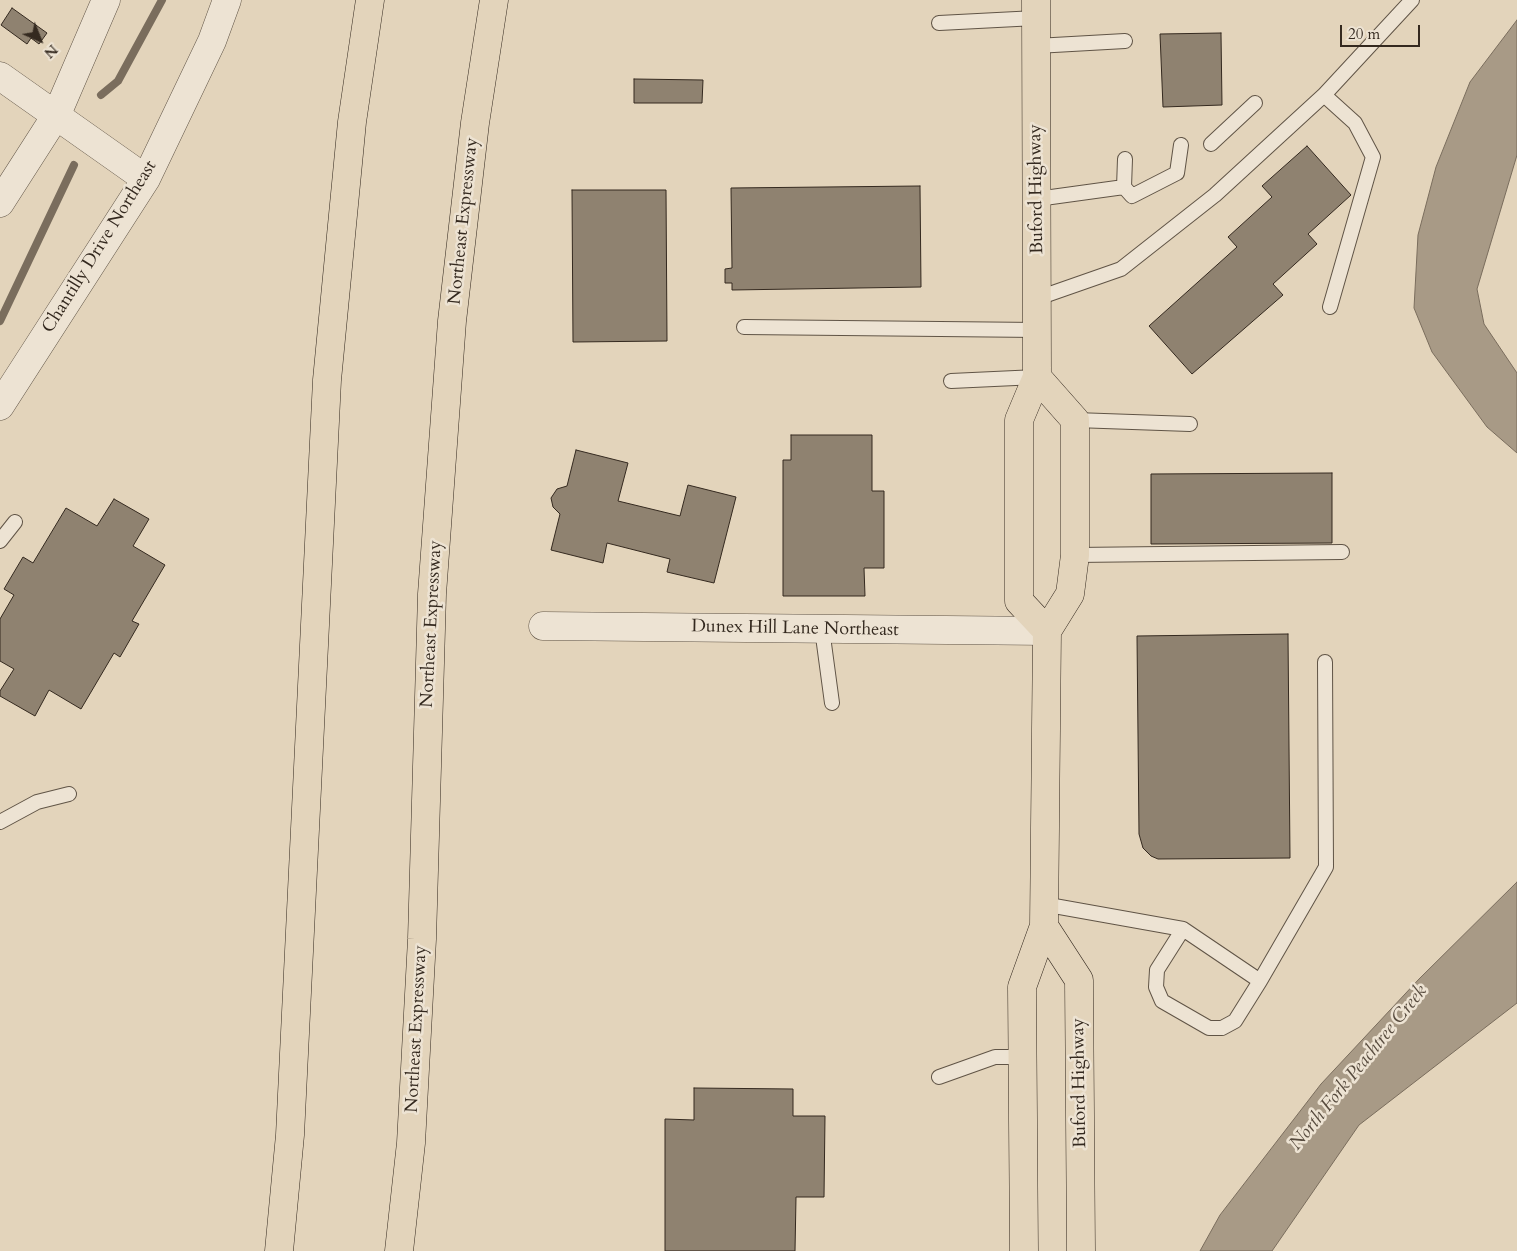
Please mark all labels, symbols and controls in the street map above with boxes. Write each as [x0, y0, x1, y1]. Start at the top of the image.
north arrow [15, 15, 65, 65]
scale bar [1342, 15, 1422, 47]
text: 20 m [1348, 24, 1380, 44]
text: N [40, 40, 62, 62]
street label: Buford Highway [1025, 124, 1049, 254]
street label: Northeast Expressway [444, 136, 484, 306]
street label: Chantilly Drive Northeast [38, 157, 162, 337]
street label: Northeast Expressway [417, 540, 447, 708]
street label: Dunex Hill Lane Northeast [691, 616, 899, 642]
street label: Northeast Expressway [402, 945, 432, 1113]
water label: North Fork Peachtree Creek [1285, 981, 1433, 1155]
street label: Buford Highway [1068, 1018, 1092, 1148]

